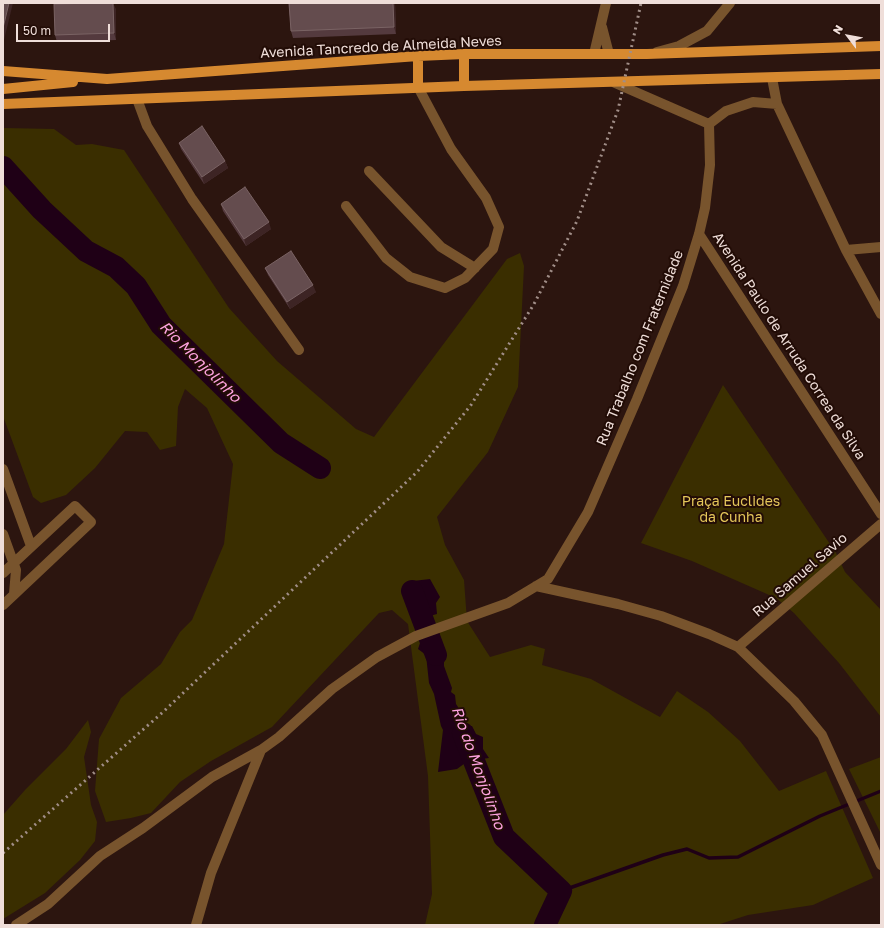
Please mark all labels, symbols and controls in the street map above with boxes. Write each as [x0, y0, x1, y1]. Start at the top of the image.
scale bar [18, 16, 112, 42]
north arrow [828, 16, 868, 56]
text: N [830, 22, 845, 36]
text: 50 m [23, 23, 51, 38]
street label: Avenida Tancredo de Almeida Neves [260, 32, 502, 62]
street label: Avenida Paulo de Arruda Correa da Silva [709, 229, 869, 463]
street label: Rua Trabalho com Fraternidade [593, 248, 687, 448]
water label: Rio Monjolinho [156, 318, 244, 406]
park label: Praça Euclides da Cunha [682, 494, 780, 526]
street label: Rua Samuel Savio [749, 529, 851, 621]
water label: Rio do Monjolinho [447, 704, 509, 832]

